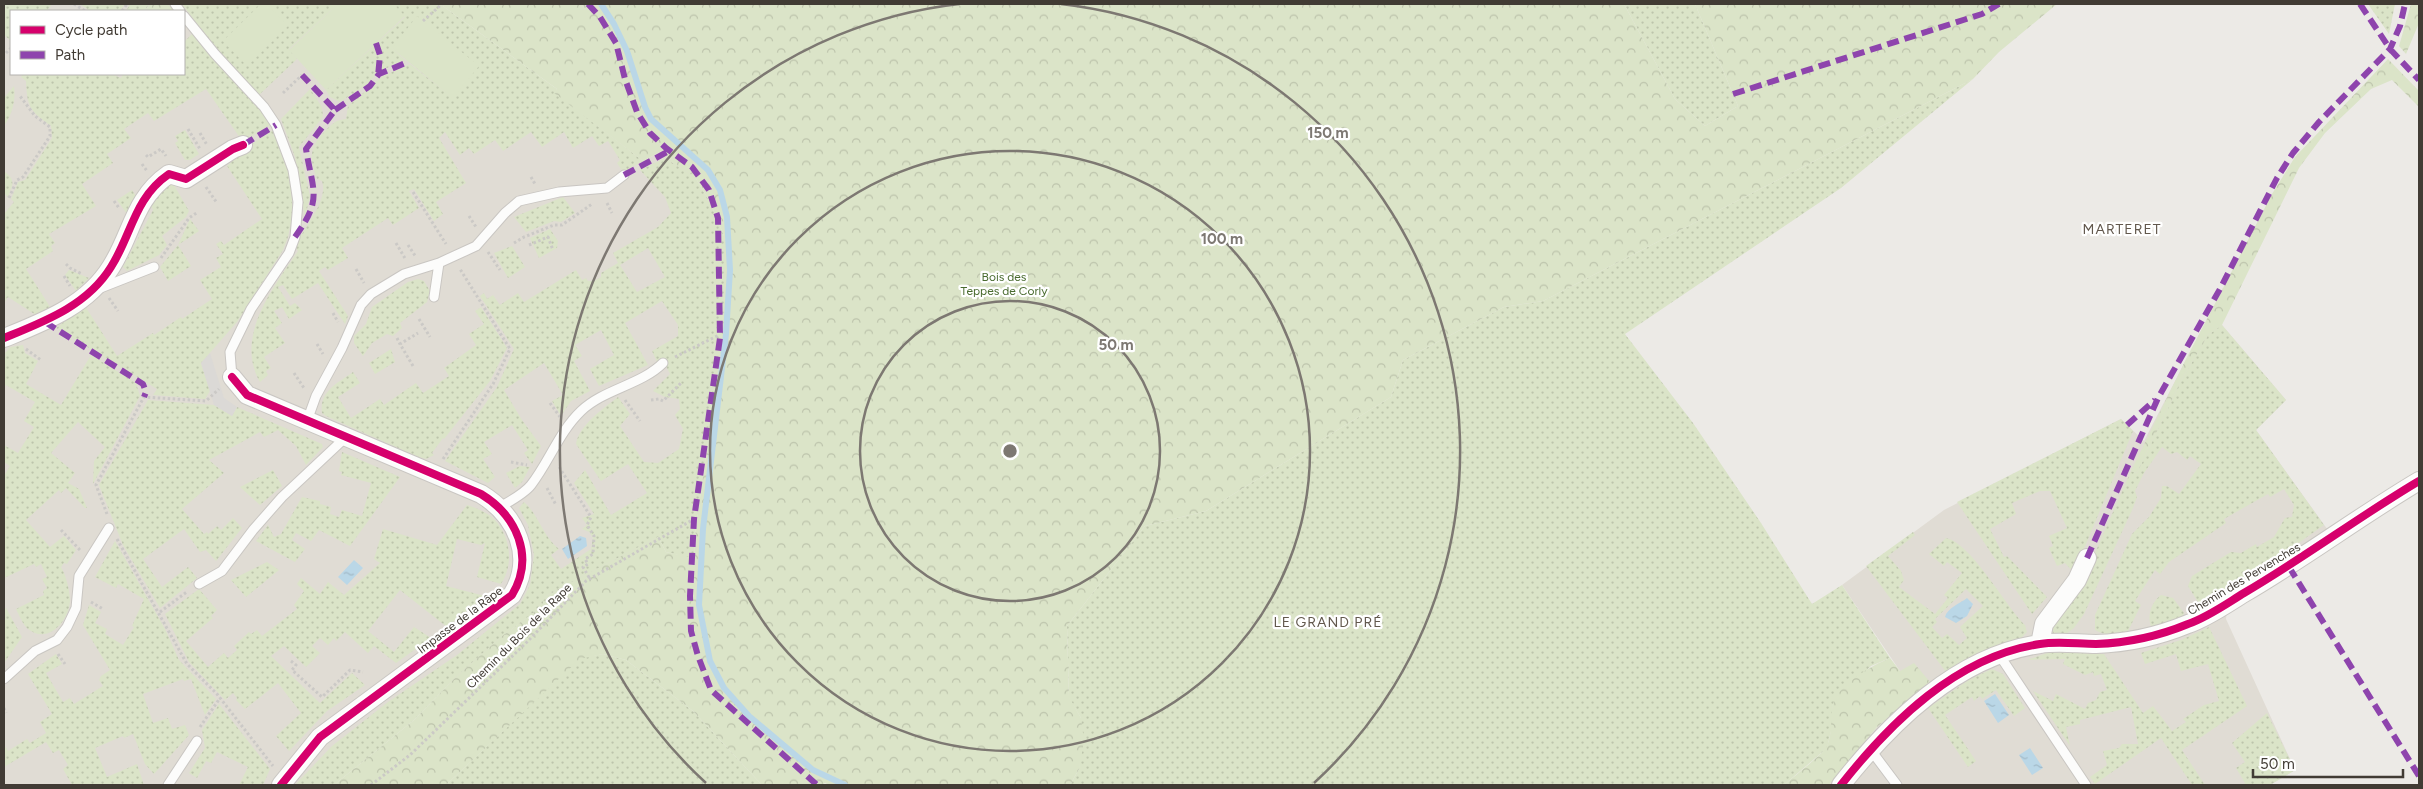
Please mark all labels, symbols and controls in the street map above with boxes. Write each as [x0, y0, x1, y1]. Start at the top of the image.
legend [10, 10, 185, 75]
text: Cycle path [55, 21, 127, 39]
text: Path [55, 46, 85, 64]
text: 150 m [1307, 124, 1349, 142]
district label: MARTERET [2083, 221, 2161, 238]
text: 100 m [1201, 230, 1243, 248]
park label: Bois des Teppes de Corly [961, 270, 1048, 298]
text: 50 m [1098, 336, 1134, 354]
centre of rings [1001, 442, 1019, 460]
street label: Chemin des Pervenches [2185, 540, 2303, 618]
street label: Chemin du Bois de la Rape [464, 580, 575, 691]
street label: Impasse de la Râpe [415, 583, 506, 657]
district label: LE GRAND PRÉ [1273, 614, 1383, 631]
scale bar [2253, 746, 2403, 778]
text: 50 m [2260, 755, 2295, 773]

